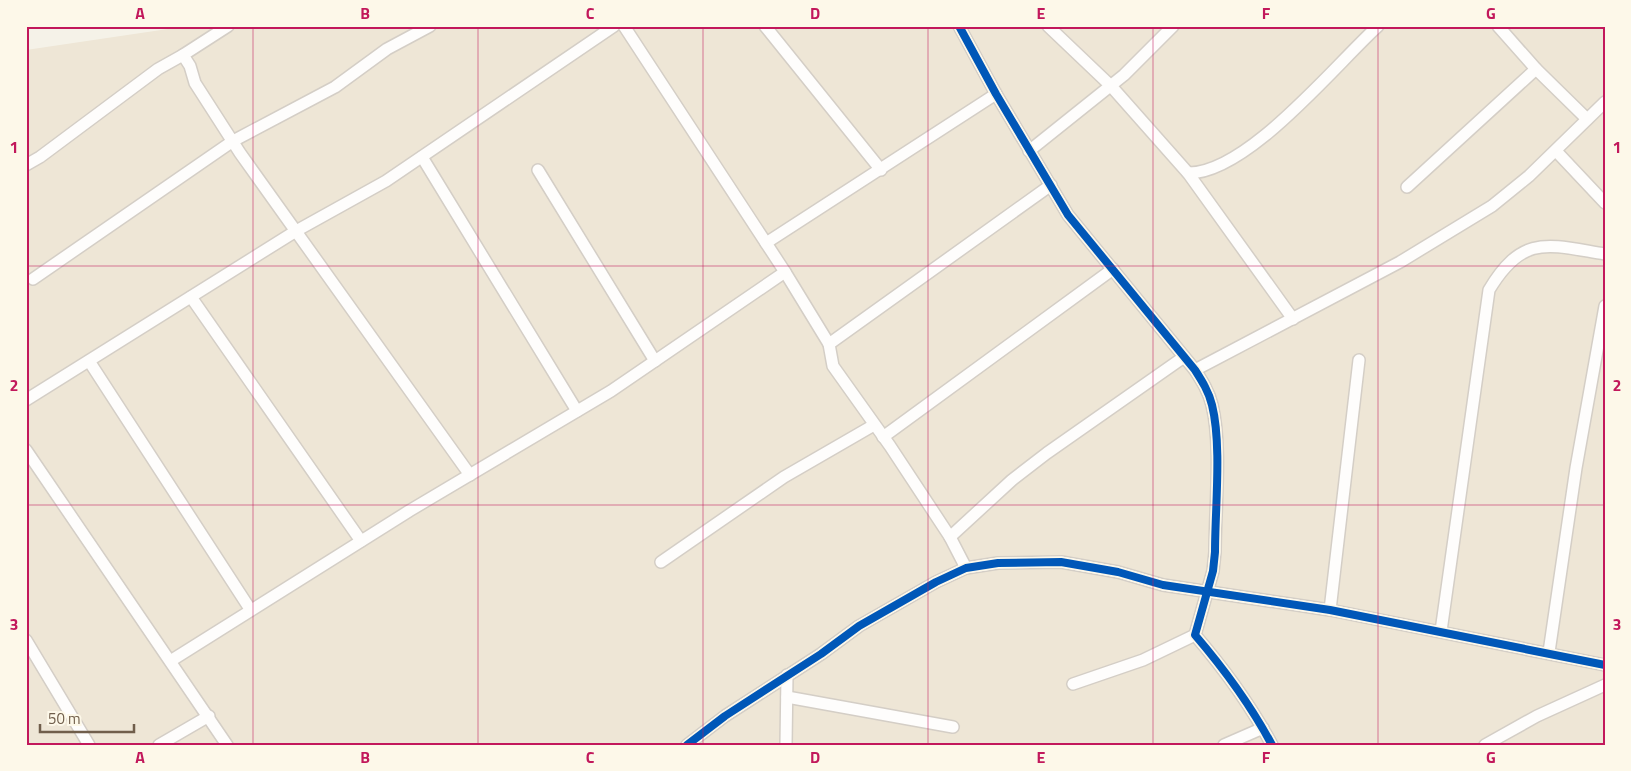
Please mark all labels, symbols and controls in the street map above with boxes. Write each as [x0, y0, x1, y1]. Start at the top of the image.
text: A [135, 1, 145, 25]
text: B [360, 1, 370, 25]
text: C [586, 1, 595, 25]
text: D [810, 1, 820, 25]
text: E [1037, 1, 1046, 25]
text: F [1262, 1, 1271, 25]
text: G [1486, 1, 1496, 25]
text: 1 [10, 135, 18, 159]
text: 1 [1613, 135, 1621, 159]
text: 2 [10, 373, 18, 397]
text: 2 [1613, 373, 1621, 397]
text: 3 [10, 612, 18, 636]
text: 3 [1613, 612, 1621, 636]
scale bar [40, 701, 134, 733]
text: 50 m [48, 707, 81, 730]
text: A [135, 745, 145, 769]
text: B [360, 745, 370, 769]
text: C [586, 745, 595, 769]
text: D [810, 745, 820, 769]
text: E [1037, 745, 1046, 769]
text: F [1262, 745, 1271, 769]
text: G [1486, 745, 1496, 769]

